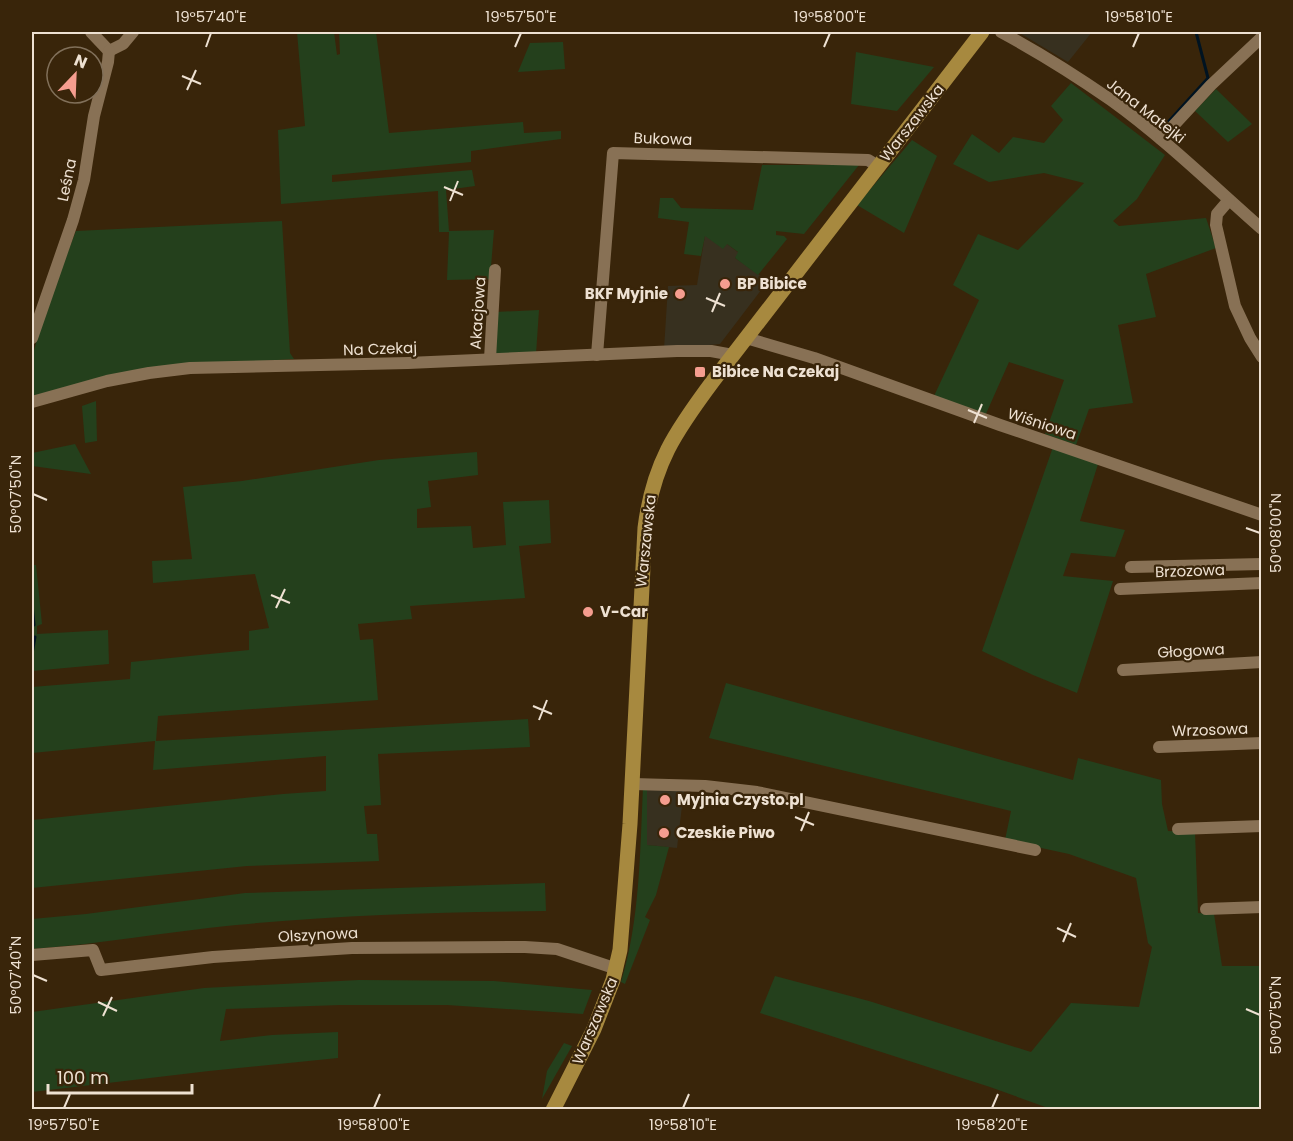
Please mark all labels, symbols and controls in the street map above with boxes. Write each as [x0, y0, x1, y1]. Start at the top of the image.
text: 19°57'40"E [175, 6, 247, 27]
text: 19°57'50"E [485, 6, 557, 27]
text: 19°58'00"E [794, 6, 866, 27]
text: 19°58'10"E [1105, 6, 1173, 27]
north arrow [45, 45, 105, 105]
text: N [71, 49, 91, 75]
street label: Jana Matejki [1102, 73, 1190, 148]
street label: Warszawska [875, 80, 949, 166]
street label: Bukowa [633, 127, 693, 150]
street label: Leśna [52, 157, 81, 203]
place label: BP Bibice [737, 273, 807, 294]
street label: Akacjowa [464, 276, 491, 350]
marker: BP Bibice [718, 277, 732, 291]
place label: BKF Myjnie [585, 283, 668, 304]
marker: BKF Myjnie [673, 287, 687, 301]
street label: Na Czekaj [343, 337, 417, 360]
place label: Bibice Na Czekaj [712, 361, 839, 382]
marker: Bibice Na Czekaj [693, 365, 707, 379]
street label: Wiśniowa [1005, 402, 1079, 445]
text: 50°07'50"N [5, 455, 26, 533]
text: 50°08'00"N [1265, 493, 1286, 573]
street label: Warszawska [630, 494, 661, 588]
street label: Brzozowa [1155, 559, 1225, 582]
place label: V-Car [600, 601, 648, 622]
marker: V-Car [581, 605, 595, 619]
street label: Głogowa [1157, 638, 1225, 663]
street label: Wrzosowa [1171, 718, 1249, 741]
place label: Myjnia Czysto.pl [677, 789, 804, 810]
marker: Myjnia Czysto.pl [658, 793, 672, 807]
place label: Czeskie Piwo [676, 822, 775, 843]
marker: Czeskie Piwo [657, 826, 671, 840]
street label: Olszynowa [277, 922, 359, 947]
text: 50°07'40"N [5, 936, 26, 1014]
street label: Warszawska [567, 974, 622, 1068]
text: 50°07'50"N [1265, 976, 1286, 1054]
scale bar [48, 1057, 192, 1095]
text: 100 m [57, 1065, 109, 1090]
text: 19°57'50"E [28, 1114, 100, 1135]
text: 19°58'00"E [338, 1114, 410, 1135]
text: 19°58'10"E [649, 1114, 717, 1135]
text: 19°58'20"E [956, 1114, 1028, 1135]

